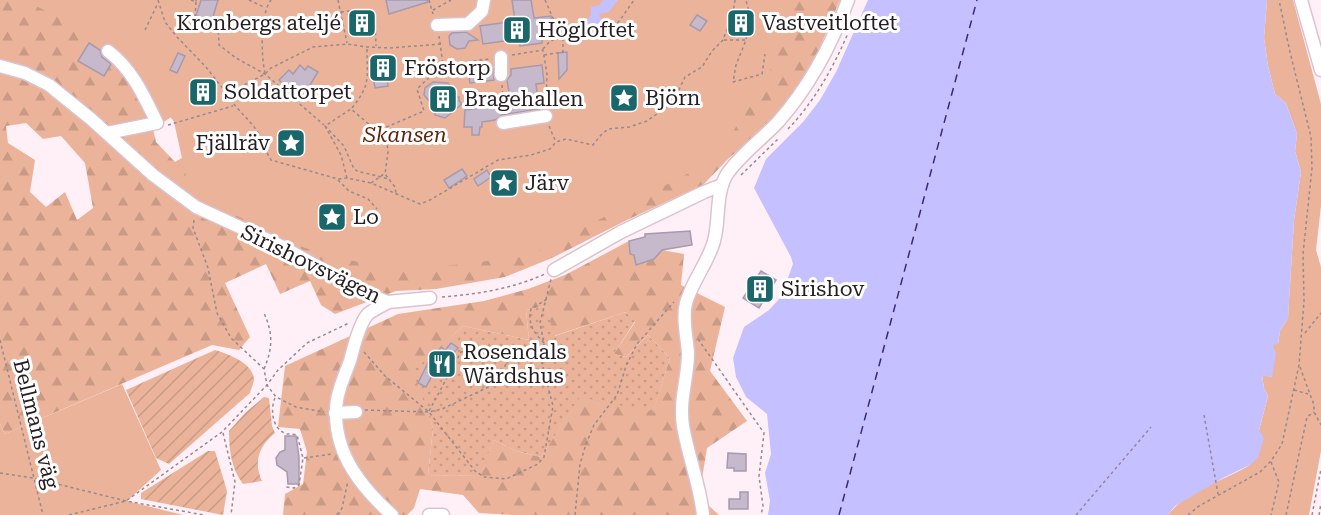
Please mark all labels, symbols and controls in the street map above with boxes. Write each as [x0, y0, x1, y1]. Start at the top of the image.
building icon: Kronbergs ateljé [346, 7, 378, 39]
building icon: Vastveitloftet [725, 7, 757, 39]
place label: Kronbergs ateljé [176, 11, 341, 35]
place label: Vastveitloftet [762, 11, 897, 35]
building icon: Högloftet [501, 14, 533, 46]
place label: Högloftet [538, 18, 635, 42]
building icon: Fröstorp [367, 52, 399, 84]
place label: Fröstorp [404, 56, 491, 80]
building icon: Soldattorpet [187, 76, 219, 108]
place label: Soldattorpet [224, 80, 352, 104]
place icon: Björn [608, 82, 640, 114]
building icon: Bragehallen [427, 83, 459, 115]
place label: Björn [645, 86, 701, 110]
place label: Bragehallen [464, 87, 584, 111]
park label: Skansen [362, 123, 447, 147]
place icon: Fjällräv [275, 127, 307, 159]
place label: Fjällräv [195, 131, 271, 155]
place icon: Järv [488, 167, 520, 199]
place label: Järv [525, 171, 570, 195]
place icon: Lo [316, 201, 348, 233]
place label: Lo [353, 205, 379, 229]
street label: Sirishovsvägen [237, 220, 385, 308]
building icon: Sirishov [744, 273, 776, 305]
place label: Sirishov [781, 277, 865, 301]
place label: Rosendals Wärdshus [463, 340, 566, 388]
restaurant icon: Rosendals Wärdshus [426, 348, 458, 380]
street label: Bellmans väg [8, 357, 64, 491]

